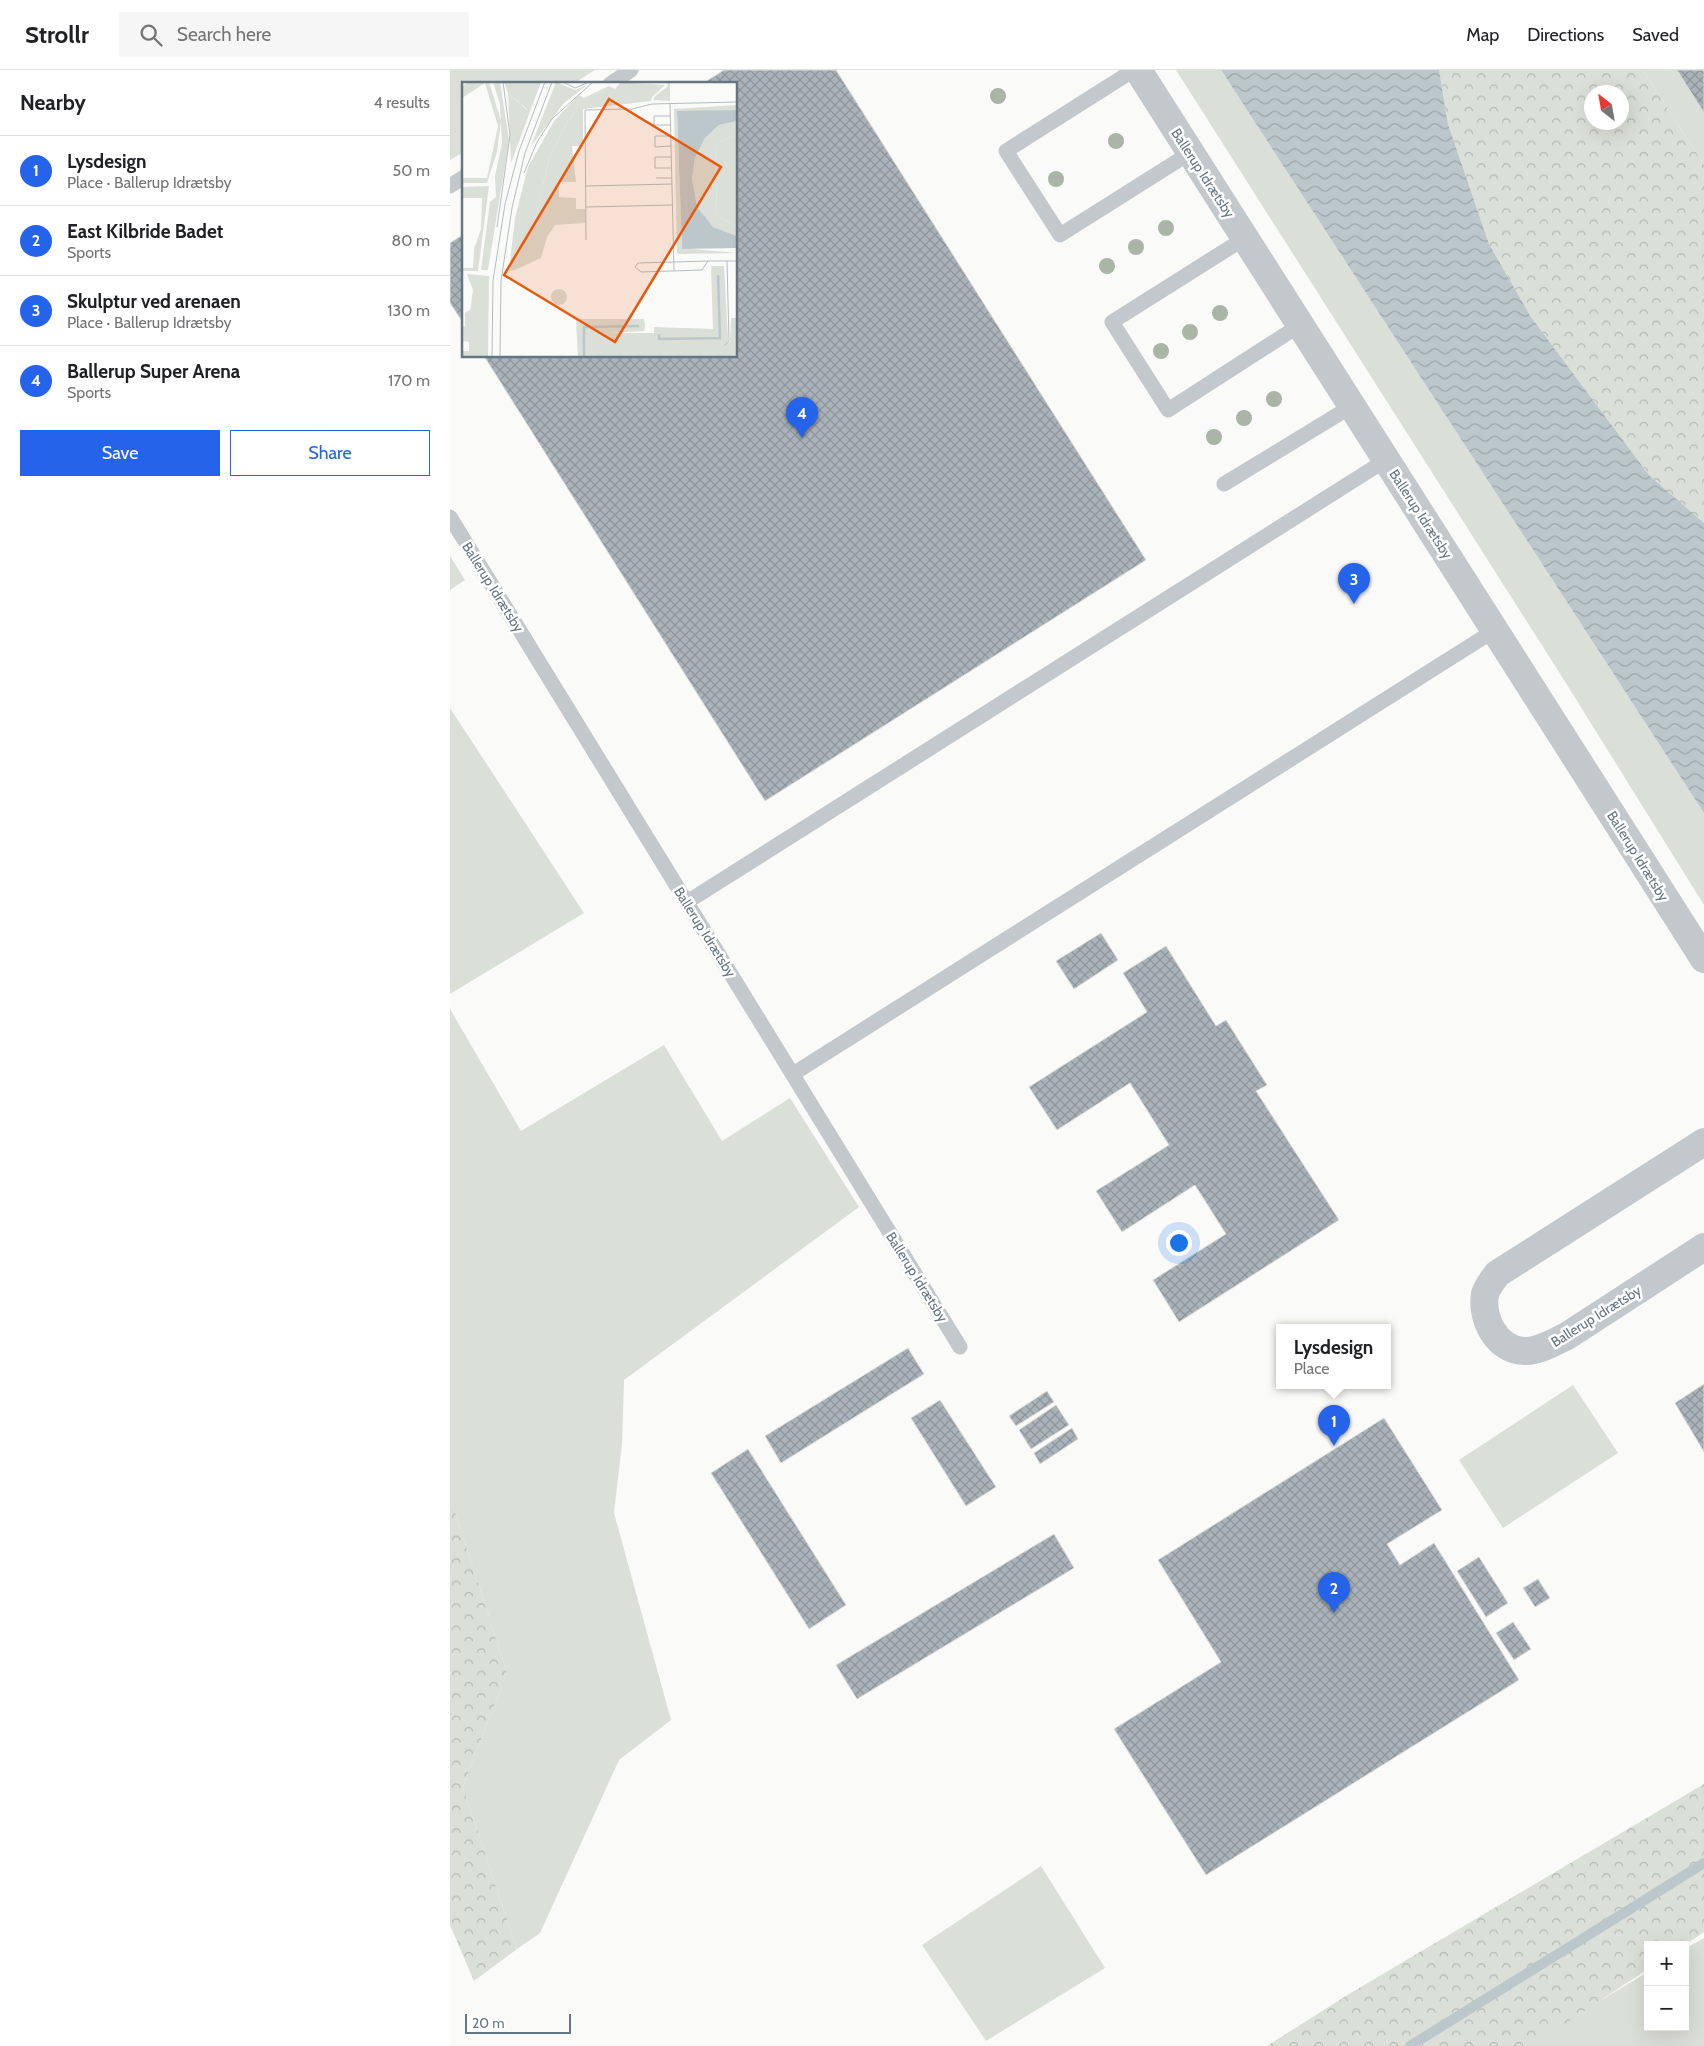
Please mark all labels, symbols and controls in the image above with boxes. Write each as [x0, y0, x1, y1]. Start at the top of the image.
search box [119, 12, 469, 57]
text: Strollr [25, 20, 89, 49]
icon: search [137, 21, 165, 49]
text: Search here [177, 23, 271, 46]
text: Map [1466, 24, 1499, 46]
text: Directions [1527, 24, 1604, 46]
text: Saved [1632, 24, 1679, 46]
inset map [462, 82, 738, 358]
north arrow [1584, 85, 1629, 130]
text: Nearby [20, 90, 86, 115]
text: 4 results [373, 93, 430, 112]
street label: Ballerup Idrætsby [1167, 125, 1239, 221]
text: Lysdesign [67, 150, 147, 173]
text: 1 [33, 161, 39, 180]
text: 50 m [393, 161, 430, 180]
text: Place · Ballerup Idrætsby [67, 173, 232, 192]
text: East Kilbride Badet [67, 220, 223, 243]
text: 2 [32, 231, 40, 250]
text: 80 m [392, 231, 430, 250]
text: Sports [67, 243, 111, 262]
text: Skulptur ved arenaen [67, 290, 241, 313]
text: 3 [32, 301, 40, 320]
text: 130 m [387, 301, 430, 320]
text: Place · Ballerup Idrætsby [67, 313, 232, 332]
text: Ballerup Super Arena [67, 360, 240, 383]
text: 4 [31, 371, 41, 390]
text: 170 m [388, 371, 430, 390]
text: Sports [67, 383, 111, 402]
pin: 4 [786, 397, 818, 438]
button: Save [20, 430, 220, 476]
button: Share [230, 430, 430, 476]
street label: Ballerup Idrætsby [1385, 466, 1457, 562]
street label: Ballerup Idrætsby [458, 539, 528, 635]
pin: 3 [1338, 563, 1370, 604]
street label: Ballerup Idrætsby [1603, 808, 1673, 904]
street label: Ballerup Idrætsby [670, 884, 740, 980]
street label: Ballerup Idrætsby [882, 1229, 952, 1325]
your location [1166, 1230, 1192, 1256]
street label: Ballerup Idrætsby [1548, 1281, 1644, 1351]
popup [1276, 1324, 1391, 1389]
text: Lysdesign [1294, 1336, 1373, 1359]
text: Place [1294, 1359, 1330, 1378]
pin: 1 [1318, 1405, 1350, 1446]
pin: 2 [1318, 1572, 1350, 1613]
map controls [1644, 1941, 1689, 2031]
button: + [1644, 1941, 1689, 1986]
button: − [1644, 1986, 1689, 2031]
scale bar [465, 2011, 571, 2034]
text: 20 m [472, 2014, 505, 2032]

